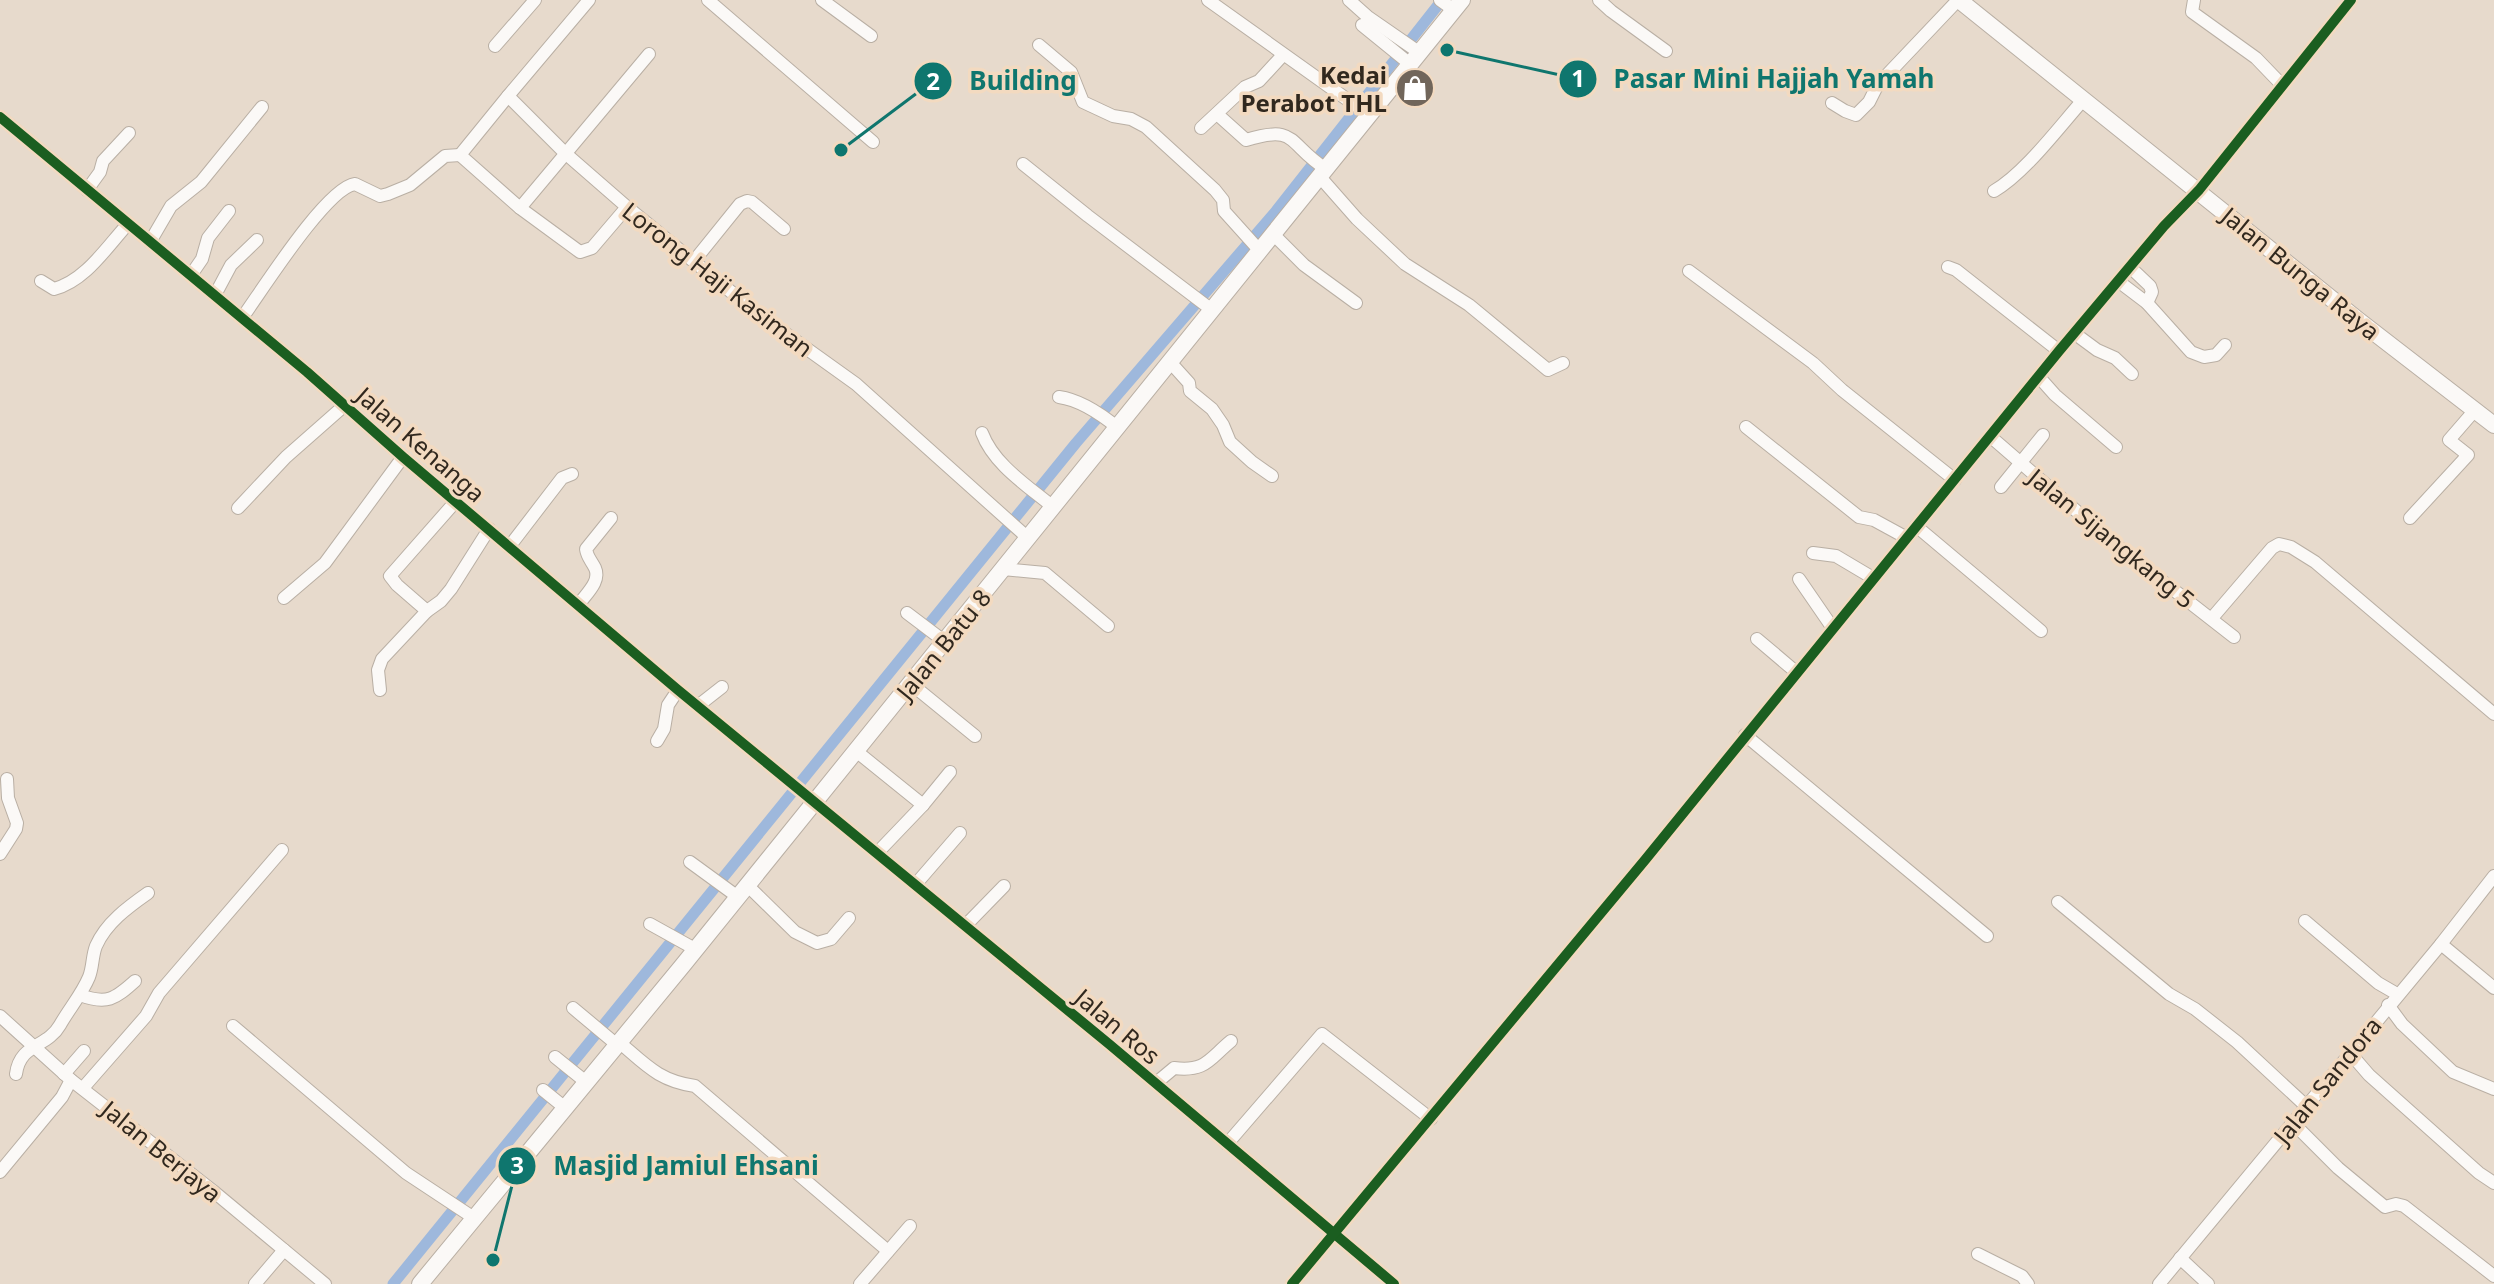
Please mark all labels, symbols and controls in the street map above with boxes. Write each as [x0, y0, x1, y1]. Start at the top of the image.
callout: Pasar Mini Hajjah Yamah [1558, 54, 1951, 104]
callout: Building [913, 56, 1092, 106]
place label: Kedai Perabot THL [1241, 58, 1387, 119]
text: Pasar Mini Hajjah Yamah [1613, 60, 1935, 96]
text: 1 [1571, 61, 1585, 94]
text: Building [969, 62, 1077, 98]
text: 2 [926, 64, 940, 97]
shop icon: Kedai Perabot THL [1394, 67, 1436, 109]
street label: Lorong Haji Kasiman [616, 194, 820, 364]
street label: Jalan Bunga Raya [2213, 198, 2387, 347]
street label: Jalan Kenanga [348, 378, 492, 509]
street label: Jalan Sijangkang 5 [2020, 459, 2202, 615]
street label: Jalan Batu 8 [887, 582, 998, 708]
street label: Jalan Ros [1067, 979, 1168, 1071]
street label: Jalan Sandora [2264, 1010, 2388, 1152]
street label: Jalan Berjaya [94, 1091, 229, 1209]
callout: Masjid Jamiul Ehsani [497, 1141, 834, 1191]
text: Masjid Jamiul Ehsani [553, 1147, 819, 1183]
text: 3 [510, 1148, 524, 1181]

